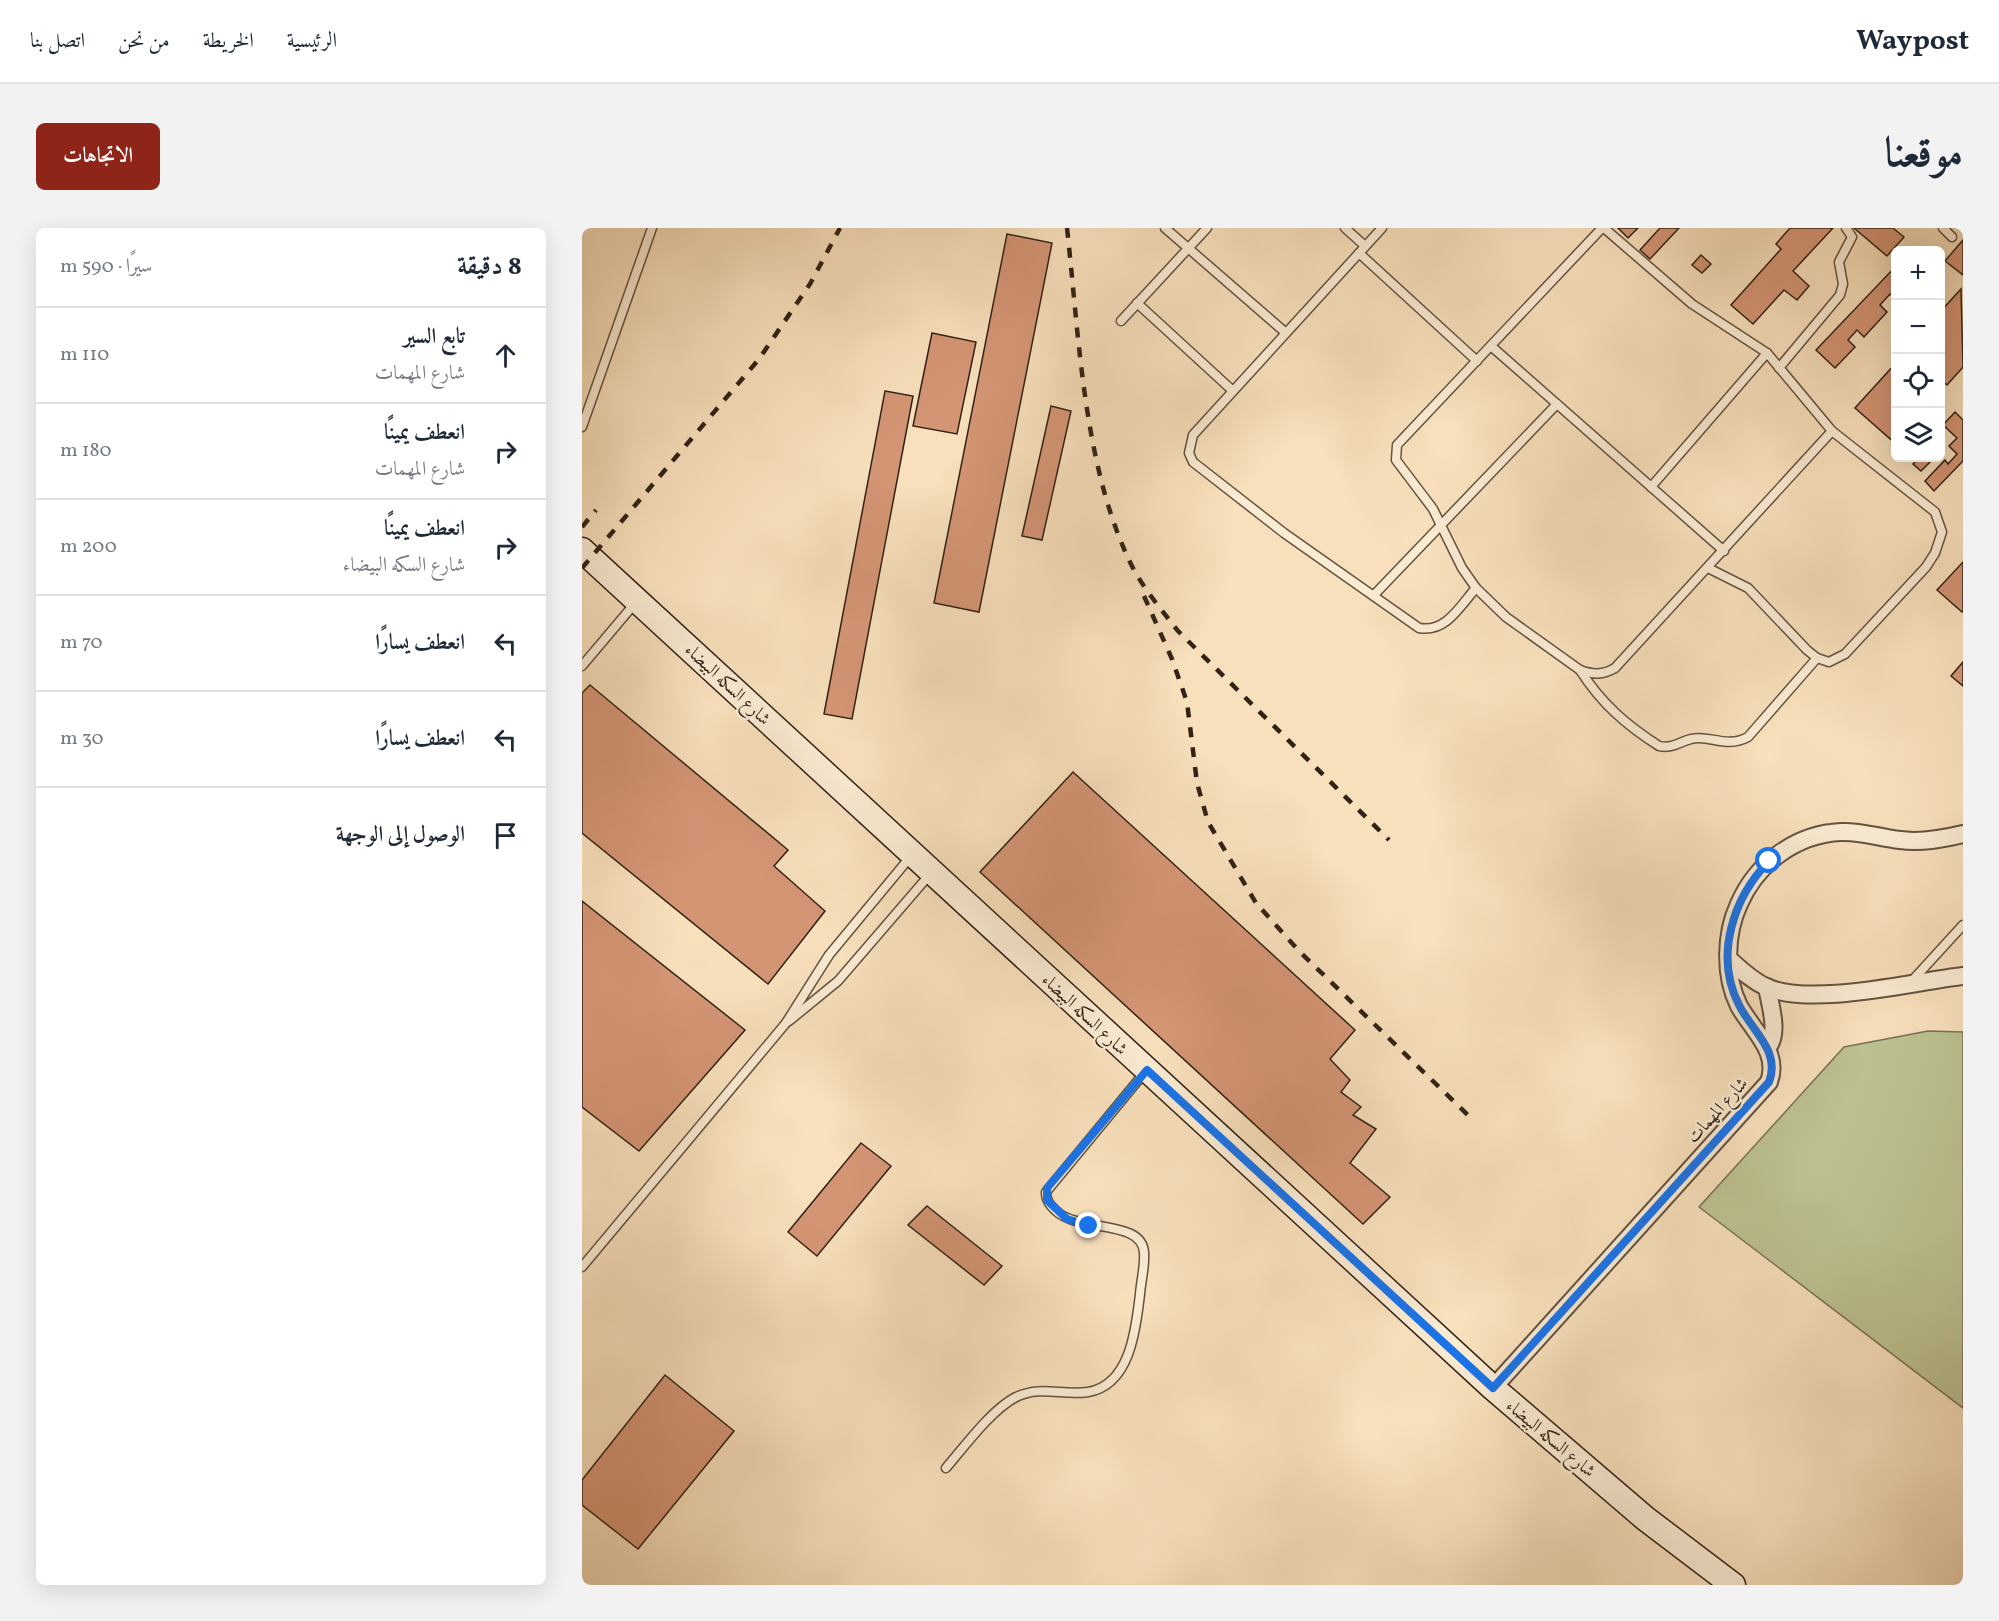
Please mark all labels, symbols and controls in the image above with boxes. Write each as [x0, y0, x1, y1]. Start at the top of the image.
text: Waypost [1856, 22, 1969, 61]
text: اتصل بنا [30, 27, 85, 56]
text: من نحن [118, 27, 170, 56]
text: الخريطة [203, 27, 254, 56]
text: الرئيسية [287, 27, 337, 56]
button: الاتجاهات [36, 123, 160, 190]
text: موقعنا [1885, 126, 1963, 185]
map controls [1891, 246, 1945, 462]
button: + [1891, 246, 1945, 300]
text: 8 دقيقة [457, 249, 522, 285]
text: سيرًا · 590 m [60, 253, 152, 281]
button: − [1891, 300, 1945, 354]
text: تابع السير [403, 322, 465, 353]
icon: ahead [489, 339, 522, 372]
text: 110 m [60, 341, 109, 369]
button: locate [1891, 354, 1945, 408]
text: شارع المهمات [375, 360, 465, 388]
button: layers [1891, 408, 1945, 462]
text: انعطف يمينًا [384, 418, 465, 449]
icon: right [489, 435, 522, 468]
text: 180 m [60, 437, 112, 465]
text: شارع المهمات [375, 456, 465, 484]
text: انعطف يمينًا [384, 514, 465, 545]
icon: right [489, 531, 522, 564]
text: 200 m [60, 533, 117, 561]
text: شارع السكه البيضاء [343, 552, 465, 580]
icon: left [489, 627, 522, 660]
text: انعطف يسارًا [375, 628, 465, 659]
text: 70 m [60, 629, 103, 657]
street label: شارع السكه البيضاء [678, 638, 776, 732]
icon: left [489, 723, 522, 756]
text: انعطف يسارًا [375, 724, 465, 755]
text: 30 m [60, 725, 104, 753]
icon: arrive [489, 819, 522, 852]
text: الوصول إلى الوجهة [336, 820, 465, 851]
route start [1755, 847, 1781, 873]
street label: شارع السكه البيضاء [1035, 968, 1133, 1062]
street label: شارع المهمات [1682, 1072, 1755, 1150]
route end [1075, 1212, 1101, 1238]
street label: شارع السكه البيضاء [1499, 1394, 1600, 1485]

